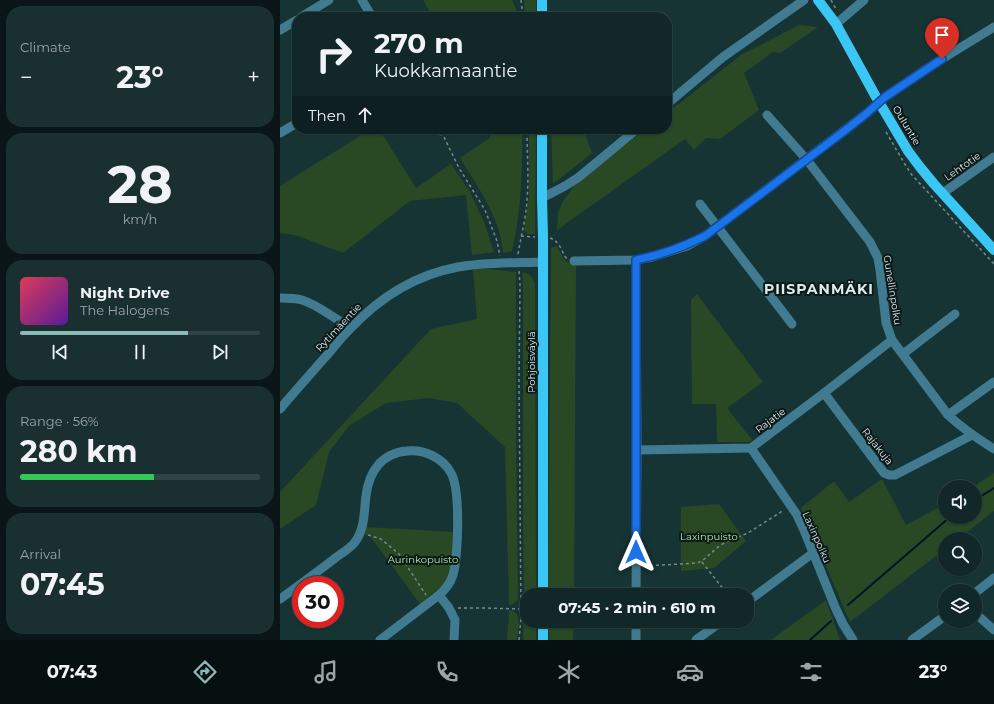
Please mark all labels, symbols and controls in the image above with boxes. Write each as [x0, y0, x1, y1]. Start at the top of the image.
pin [925, 18, 959, 59]
icon: arrive [931, 24, 953, 46]
text: 270 m [374, 26, 464, 60]
icon: right [308, 28, 360, 80]
text: Climate [20, 39, 71, 55]
text: 23° [116, 59, 164, 96]
text: Kuokkamaantie [374, 60, 517, 82]
text: − [20, 64, 33, 91]
text: + [247, 64, 260, 91]
street label: Ouluntie [890, 103, 923, 147]
icon: ahead [354, 104, 376, 126]
text: Then [308, 106, 346, 125]
street label: Lehtotie [942, 149, 983, 184]
text: 28 [107, 153, 173, 216]
text: km/h [123, 211, 157, 227]
street label: Gunellinpolku [881, 254, 904, 326]
district label: PIISPANMÄKI [764, 280, 874, 298]
text: Night Drive [80, 283, 170, 302]
street label: Rytimäentie [313, 300, 364, 354]
text: The Halogens [80, 302, 169, 318]
street label: Pohjoisväylä [525, 331, 538, 393]
icon: previous [49, 341, 71, 363]
icon: pause [129, 341, 151, 363]
icon: next [209, 341, 231, 363]
street label: Rajatie [753, 405, 788, 436]
text: Range · 56% [20, 413, 98, 429]
street label: Rajakuja [859, 425, 896, 467]
text: 280 km [20, 433, 137, 470]
map controls [938, 480, 982, 628]
button: sound [938, 480, 982, 524]
street label: Laxinpolku [799, 509, 834, 565]
park label: Laxinpuisto [680, 530, 738, 543]
position arrow [615, 531, 657, 573]
button: search [938, 532, 982, 576]
text: Arrival [20, 546, 61, 562]
park label: Aurinkopuisto [388, 553, 458, 566]
text: 07:45 [20, 566, 105, 603]
speed limit sign: 30 [292, 576, 344, 628]
button: layers [938, 584, 982, 628]
text: 07:45 · 2 min · 610 m [558, 598, 716, 617]
icon: directions [191, 658, 219, 686]
icon: music [312, 658, 340, 686]
icon: phone [433, 658, 461, 686]
icon: climate [555, 658, 583, 686]
icon: car [676, 658, 704, 686]
icon: filters [797, 658, 825, 686]
text: 07:43 [47, 661, 97, 683]
text: 23° [919, 661, 947, 683]

